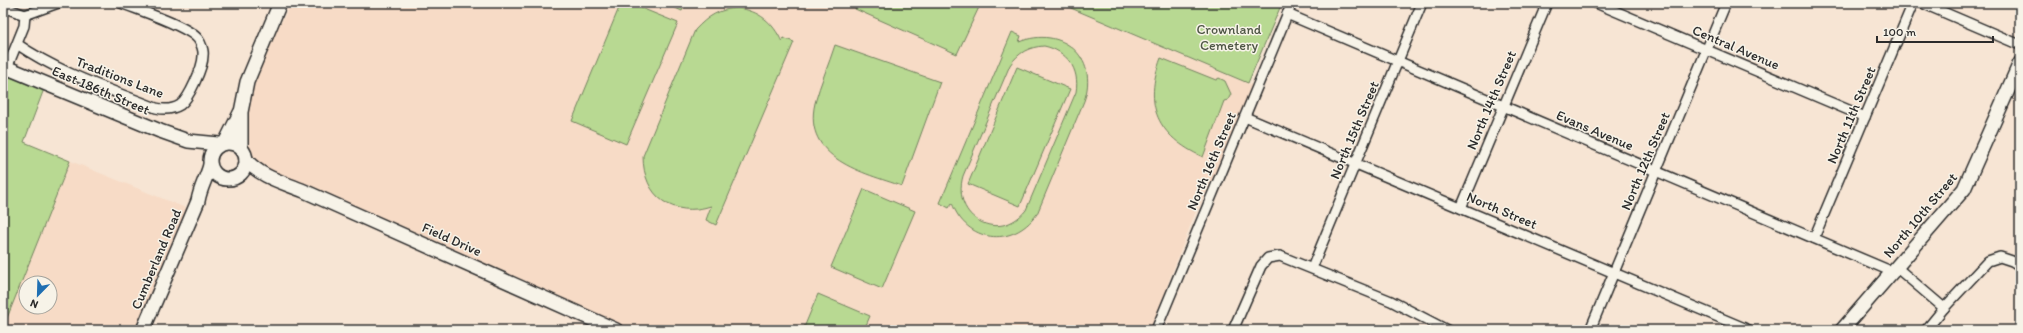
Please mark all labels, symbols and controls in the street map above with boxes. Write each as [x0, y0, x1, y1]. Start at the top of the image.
scale bar [1877, 18, 1993, 44]
park label: Crownland Cemetery [1196, 21, 1262, 54]
street label: Central Avenue [1690, 21, 1782, 74]
text: 100 m [1883, 25, 1916, 39]
street label: North 14th Street [1463, 48, 1520, 152]
street label: Traditions Lane [74, 53, 166, 102]
street label: East 186th Street [49, 62, 152, 119]
street label: North 11th Street [1823, 64, 1880, 166]
street label: North 15th Street [1326, 79, 1383, 182]
street label: Evans Avenue [1554, 107, 1636, 154]
street label: North 16th Street [1183, 110, 1240, 213]
street label: North 12th Street [1617, 110, 1674, 213]
street label: North 10th Street [1880, 169, 1961, 261]
street label: North Street [1464, 188, 1540, 233]
street label: Cumberland Road [128, 206, 185, 312]
street label: Field Drive [419, 219, 484, 260]
north arrow [18, 275, 58, 315]
text: N [28, 296, 40, 311]

